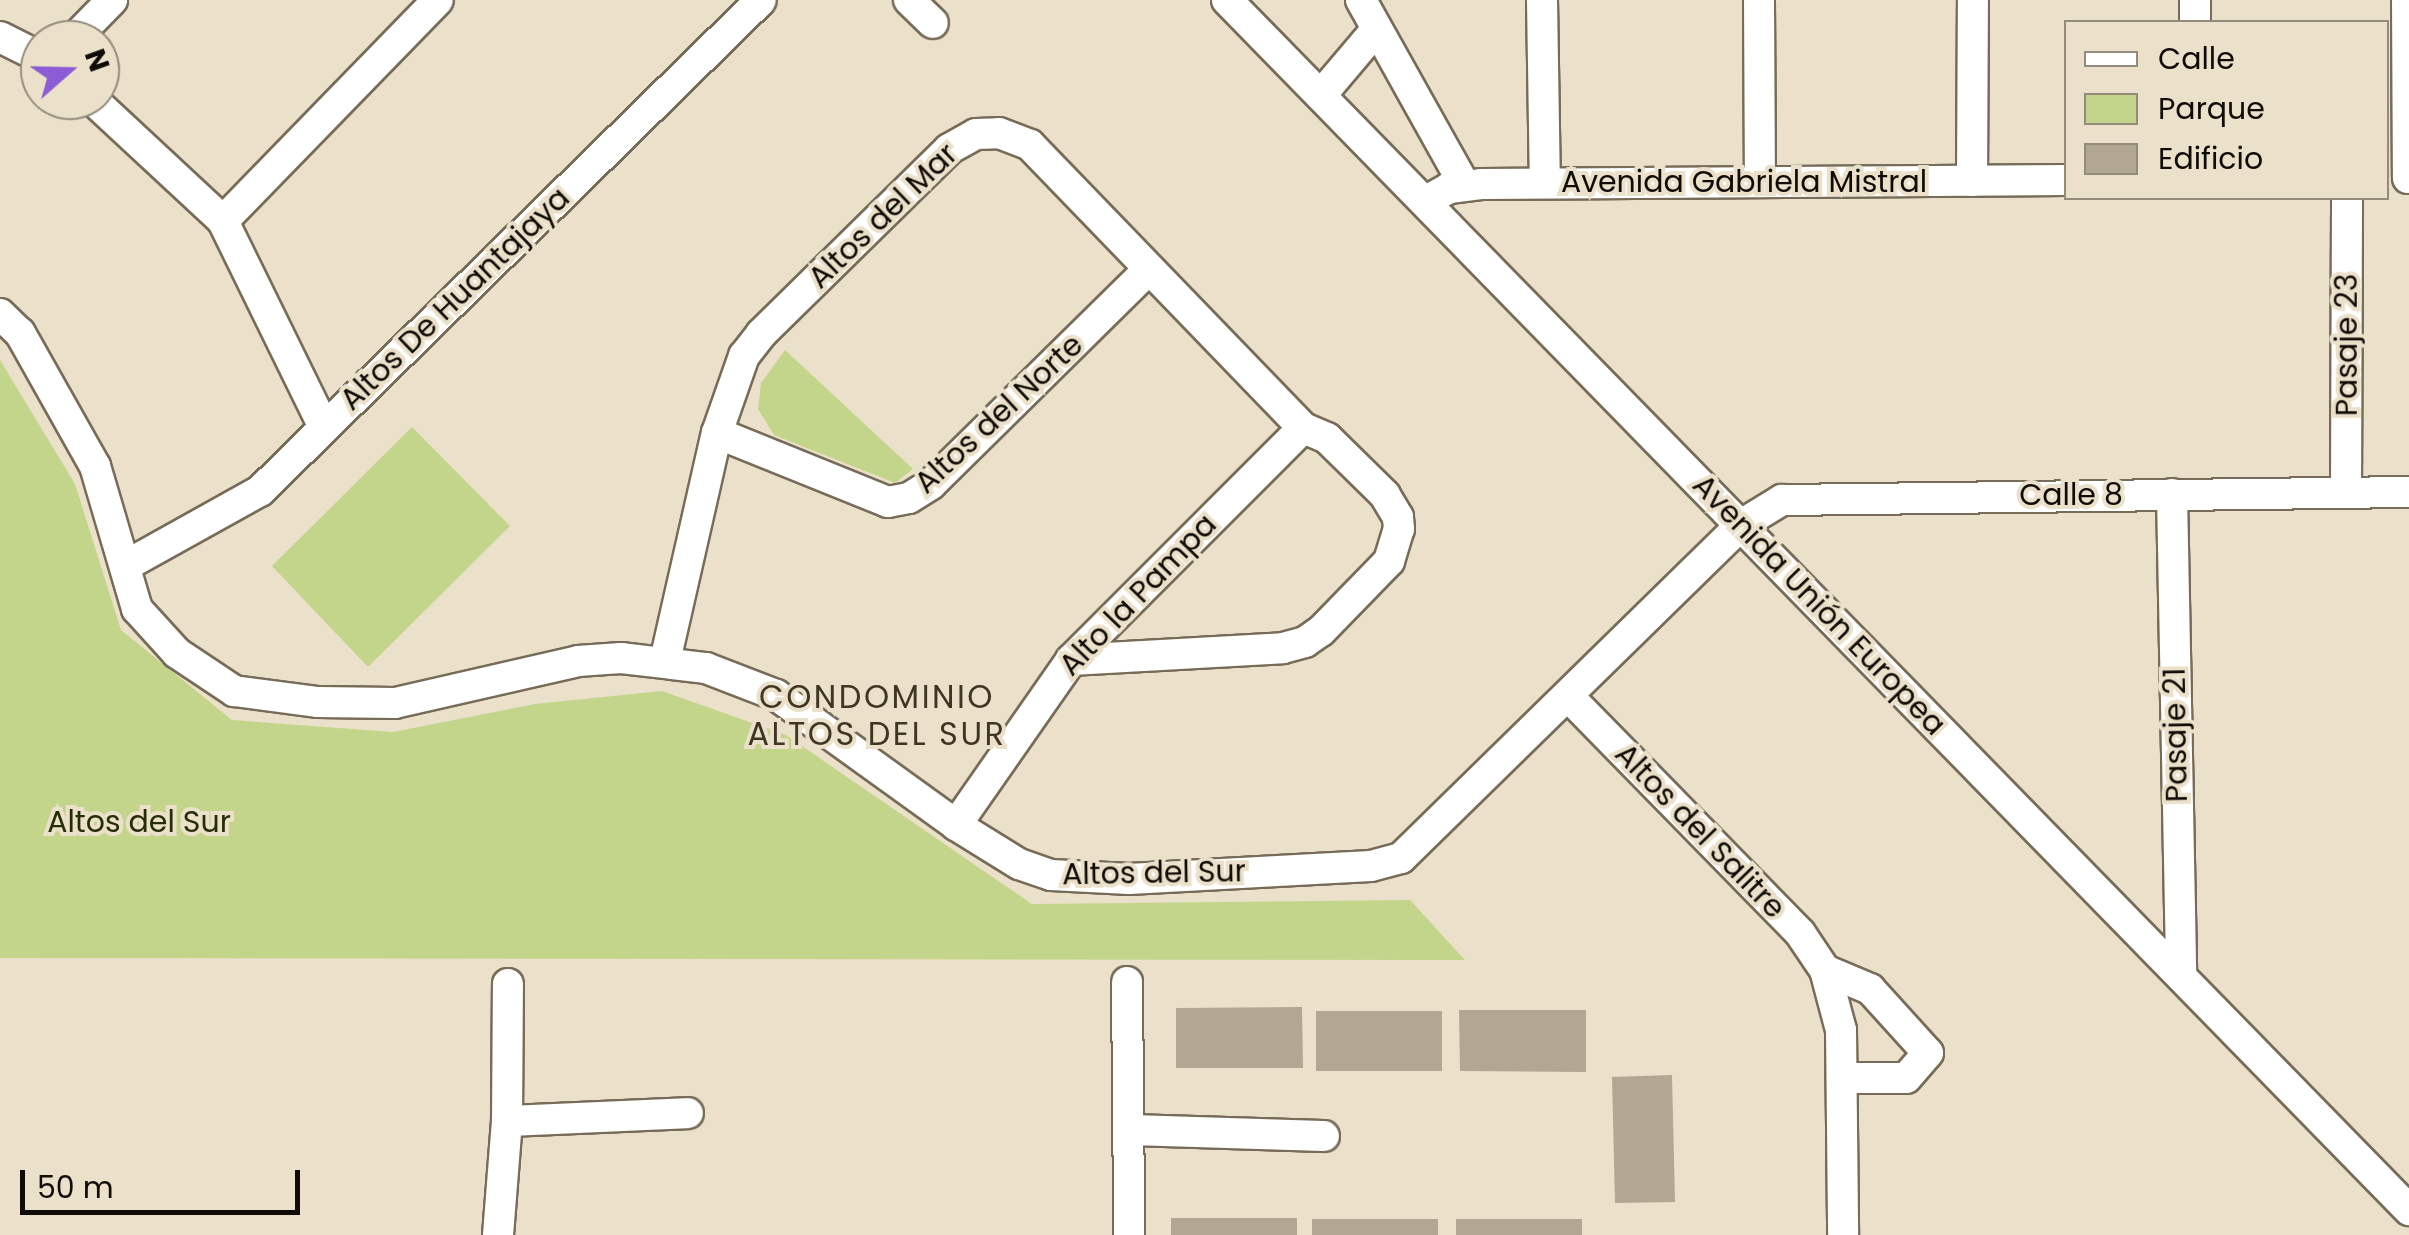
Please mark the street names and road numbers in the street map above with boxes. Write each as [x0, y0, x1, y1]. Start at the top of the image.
street label: Altos del Mar [801, 136, 965, 296]
street label: Avenida Gabriela Mistral [1561, 164, 1927, 200]
street label: Altos De Huantajaya [333, 180, 577, 418]
street label: Pasaje 23 [2329, 274, 2365, 416]
street label: Altos del Norte [907, 327, 1091, 501]
street label: Avenida Unión Europea [1685, 467, 1953, 743]
street label: Calle 8 [2019, 477, 2123, 513]
street label: Alto la Pampa [1052, 507, 1224, 683]
street label: Pasaje 21 [2157, 667, 2195, 803]
street label: Altos del Salitre [1608, 736, 1792, 926]
street label: Altos del Sur [1062, 853, 1246, 893]

